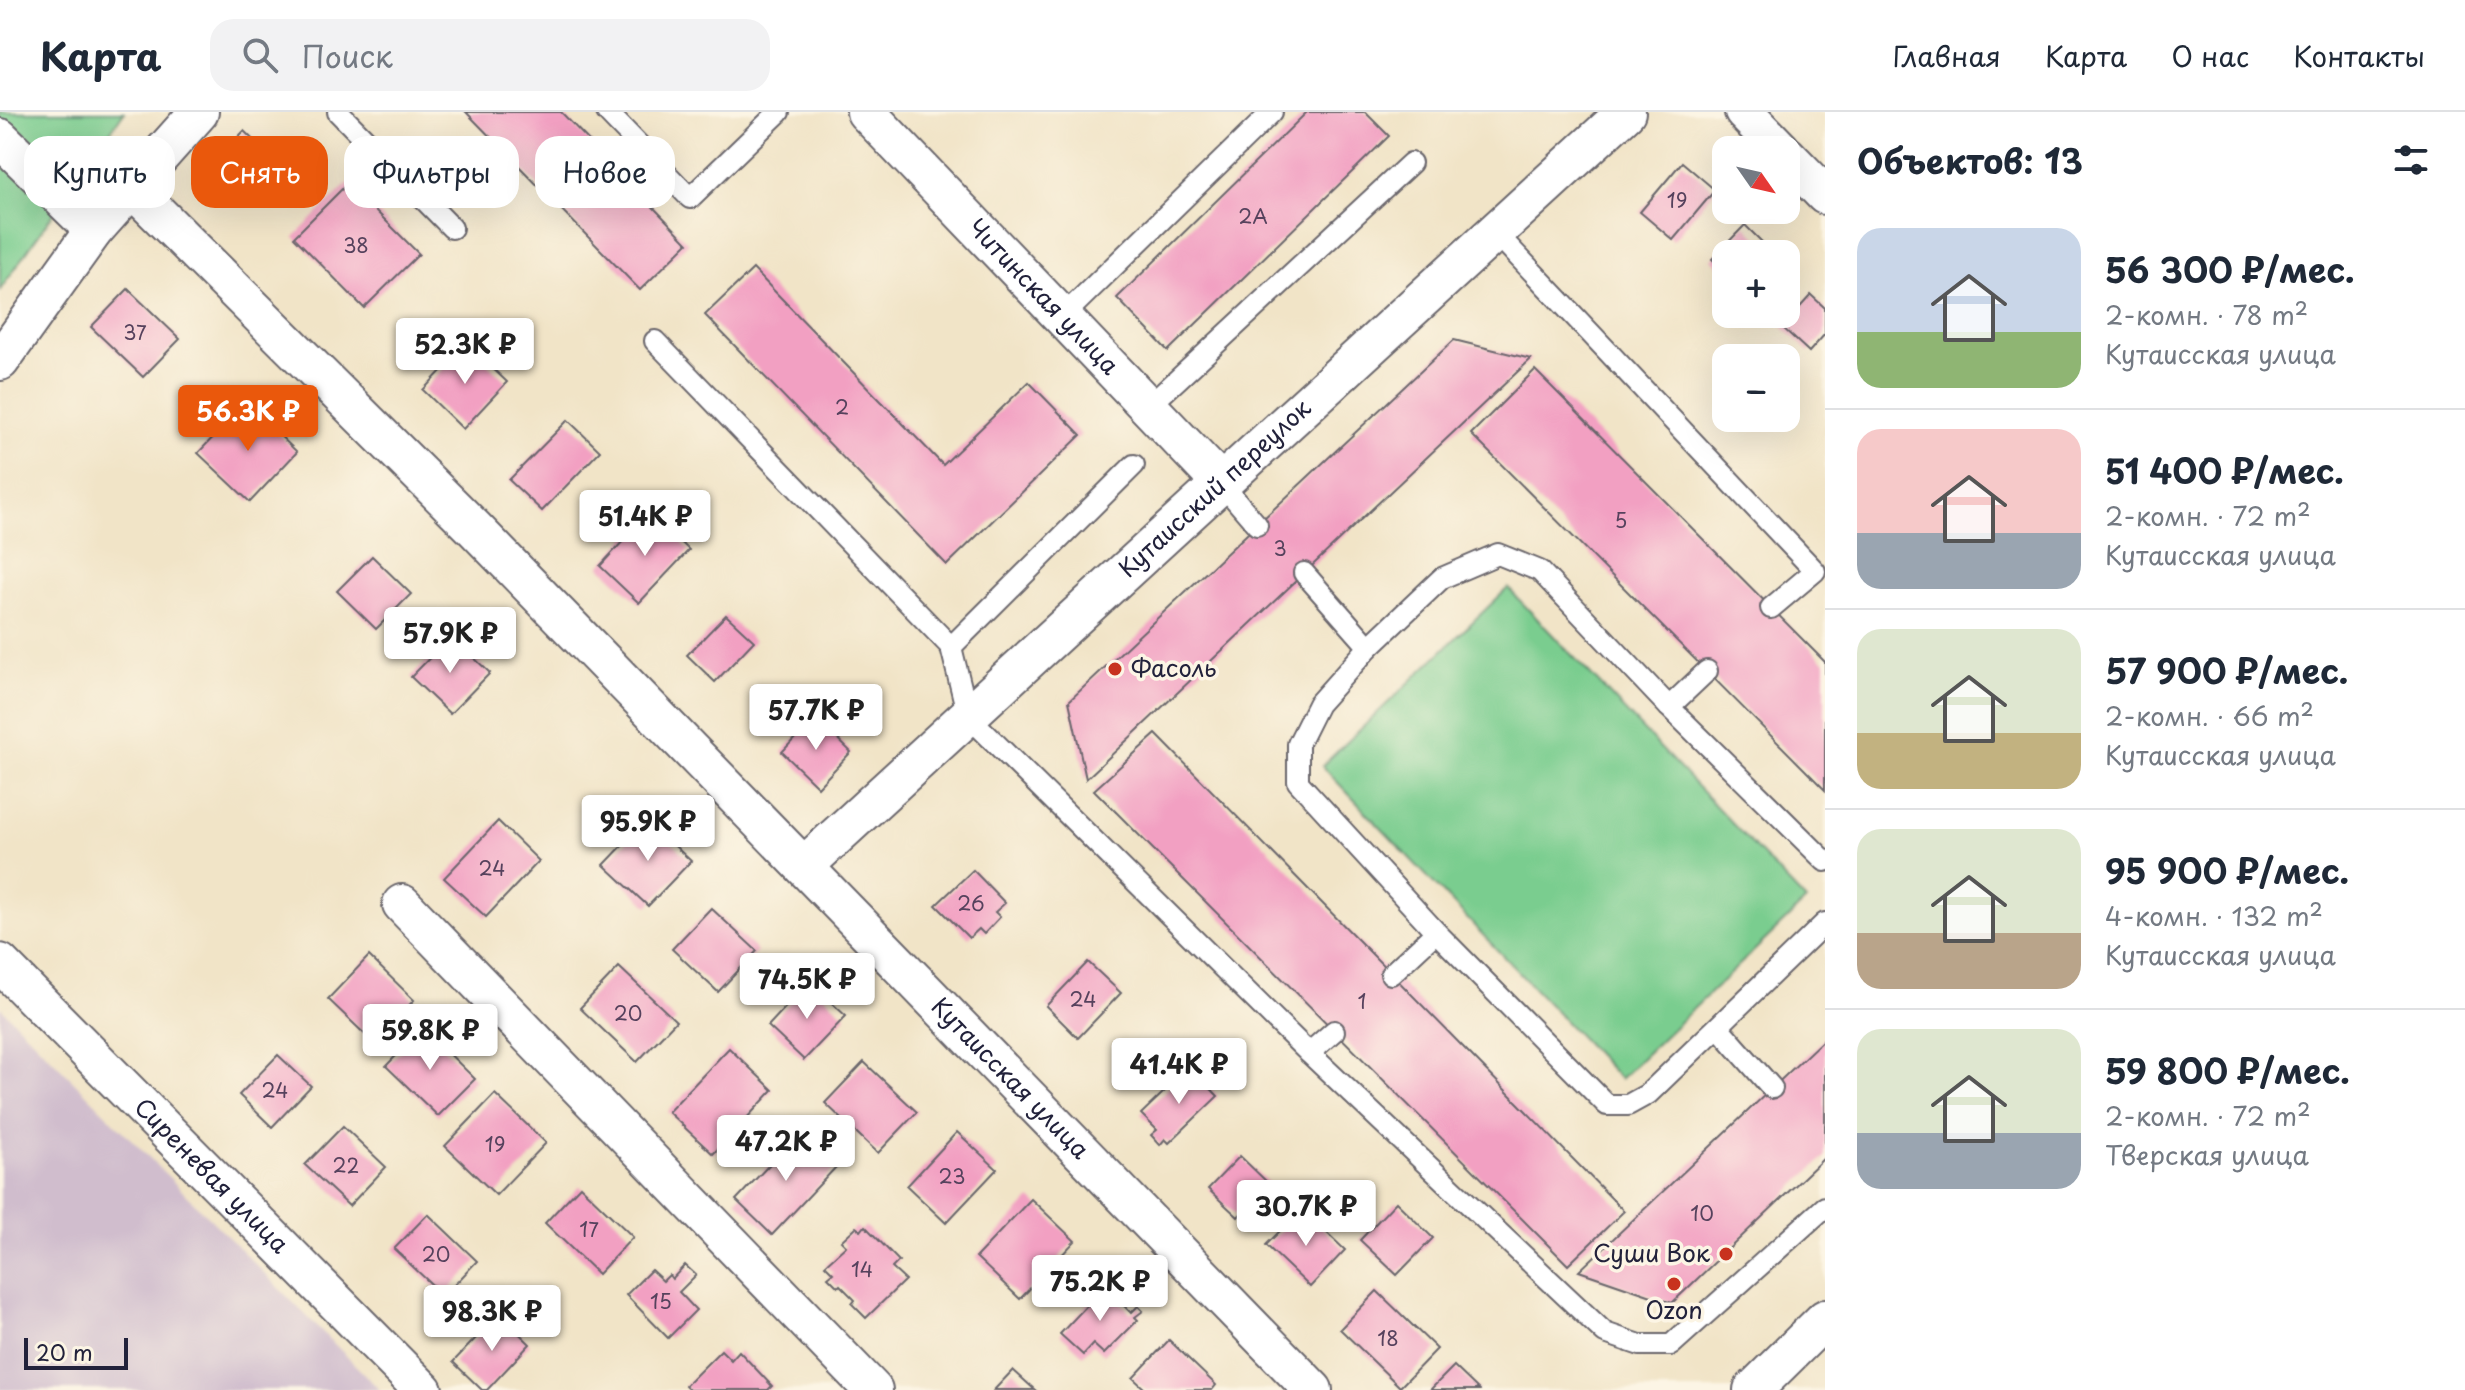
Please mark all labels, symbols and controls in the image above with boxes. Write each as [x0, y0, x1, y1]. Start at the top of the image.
search box [210, 19, 770, 91]
text: Карта [40, 27, 162, 84]
icon: search [238, 33, 282, 77]
text: Поиск [302, 33, 393, 78]
text: Главная [1893, 34, 2001, 77]
text: Карта [2045, 34, 2127, 77]
text: О нас [2171, 34, 2249, 77]
text: Контакты [2293, 34, 2425, 77]
text: Объектов: 13 [1857, 134, 2083, 186]
chip: Купить [24, 136, 175, 208]
chip: Снять [191, 136, 328, 208]
chip: Фильтры [344, 136, 519, 208]
chip: Новое [535, 136, 675, 208]
north arrow [1712, 136, 1800, 224]
map controls [1712, 136, 1800, 432]
icon: filters [2389, 138, 2433, 182]
house number: 19 [1667, 185, 1687, 215]
house number: 2А [1238, 201, 1268, 231]
street label: Читинская улица [961, 209, 1128, 382]
house number: 38 [343, 230, 369, 260]
button: + [1712, 240, 1800, 328]
text: 56 300 ₽/мес. [2105, 243, 2355, 295]
icon: home [1921, 260, 2017, 356]
text: 2-комн. · 78 m² [2105, 295, 2308, 334]
house number: 37 [123, 317, 147, 347]
pin: 52.3K ₽ [391, 318, 539, 386]
text: 52.3K ₽ [414, 324, 516, 363]
text: Кутаисская улица [2105, 334, 2336, 373]
button: − [1712, 344, 1800, 432]
pin: 56.3K ₽ [174, 385, 322, 453]
street label: Кутаисский переулок [1110, 389, 1319, 585]
text: 56.3K ₽ [196, 391, 300, 430]
house number: 2 [835, 392, 849, 422]
text: 51 400 ₽/мес. [2105, 444, 2344, 496]
icon: home [1921, 461, 2017, 557]
pin: 51.4K ₽ [571, 490, 719, 558]
text: 51.4K ₽ [597, 496, 693, 535]
text: 2-комн. · 72 m² [2105, 496, 2311, 535]
house number: 5 [1615, 505, 1627, 535]
house number: 3 [1273, 533, 1287, 563]
text: Кутаисская улица [2105, 535, 2336, 574]
pin: 57.9K ₽ [376, 607, 524, 675]
text: 57.9K ₽ [402, 613, 498, 652]
text: 57 900 ₽/мес. [2105, 644, 2348, 696]
place label: Фасоль [1131, 649, 1217, 685]
marker: Фасоль [1106, 660, 1124, 678]
icon: home [1921, 661, 2017, 757]
pin: 57.7K ₽ [742, 684, 890, 752]
text: 57.7K ₽ [767, 690, 865, 729]
text: 2-комн. · 66 m² [2105, 696, 2314, 735]
text: Кутаисская улица [2105, 735, 2336, 774]
pin: 95.9K ₽ [574, 795, 722, 863]
text: 95.9K ₽ [600, 801, 696, 840]
text: 95 900 ₽/мес. [2105, 844, 2349, 896]
house number: 24 [479, 853, 505, 883]
icon: home [1921, 861, 2017, 957]
house number: 26 [957, 888, 985, 918]
text: 4-комн. · 132 m² [2105, 896, 2323, 935]
text: Кутаисская улица [2105, 935, 2336, 974]
pin: 74.5K ₽ [733, 953, 881, 1021]
text: 74.5K ₽ [758, 959, 856, 998]
house number: 24 [1070, 984, 1096, 1014]
house number: 1 [1358, 986, 1366, 1016]
street label: Кутаисская улица [924, 988, 1099, 1166]
house number: 20 [614, 998, 642, 1028]
pin: 59.8K ₽ [356, 1004, 504, 1072]
text: 59.8K ₽ [381, 1010, 479, 1049]
pin: 41.4K ₽ [1105, 1038, 1253, 1106]
text: 41.4K ₽ [1130, 1044, 1228, 1083]
text: 59 800 ₽/мес. [2105, 1044, 2350, 1096]
icon: home [1921, 1061, 2017, 1157]
house number: 24 [262, 1075, 288, 1105]
street label: Сиреневая улица [127, 1089, 298, 1261]
text: 2-комн. · 72 m² [2105, 1096, 2311, 1135]
pin: 47.2K ₽ [712, 1115, 860, 1183]
text: 47.2K ₽ [735, 1121, 837, 1160]
house number: 19 [485, 1129, 505, 1159]
text: Тверская улица [2105, 1135, 2309, 1174]
house number: 22 [333, 1150, 359, 1180]
house number: 23 [938, 1161, 966, 1191]
pin: 30.7K ₽ [1232, 1180, 1380, 1248]
text: 30.7K ₽ [1255, 1186, 1357, 1225]
house number: 10 [1690, 1198, 1714, 1228]
house number: 17 [579, 1214, 599, 1244]
place label: Суши Вок [1593, 1234, 1711, 1270]
house number: 20 [422, 1239, 450, 1269]
marker: Суши Вок [1717, 1245, 1735, 1263]
house number: 14 [851, 1254, 873, 1284]
pin: 75.2K ₽ [1026, 1255, 1174, 1323]
text: 75.2K ₽ [1050, 1261, 1150, 1300]
marker: Ozon [1665, 1275, 1683, 1293]
pin: 98.3K ₽ [418, 1285, 566, 1353]
house number: 15 [650, 1286, 672, 1316]
text: 98.3K ₽ [442, 1291, 542, 1330]
place label: Ozon [1645, 1291, 1703, 1327]
house number: 18 [1377, 1323, 1399, 1353]
scale bar [24, 1334, 128, 1370]
text: 20 m [36, 1335, 93, 1368]

